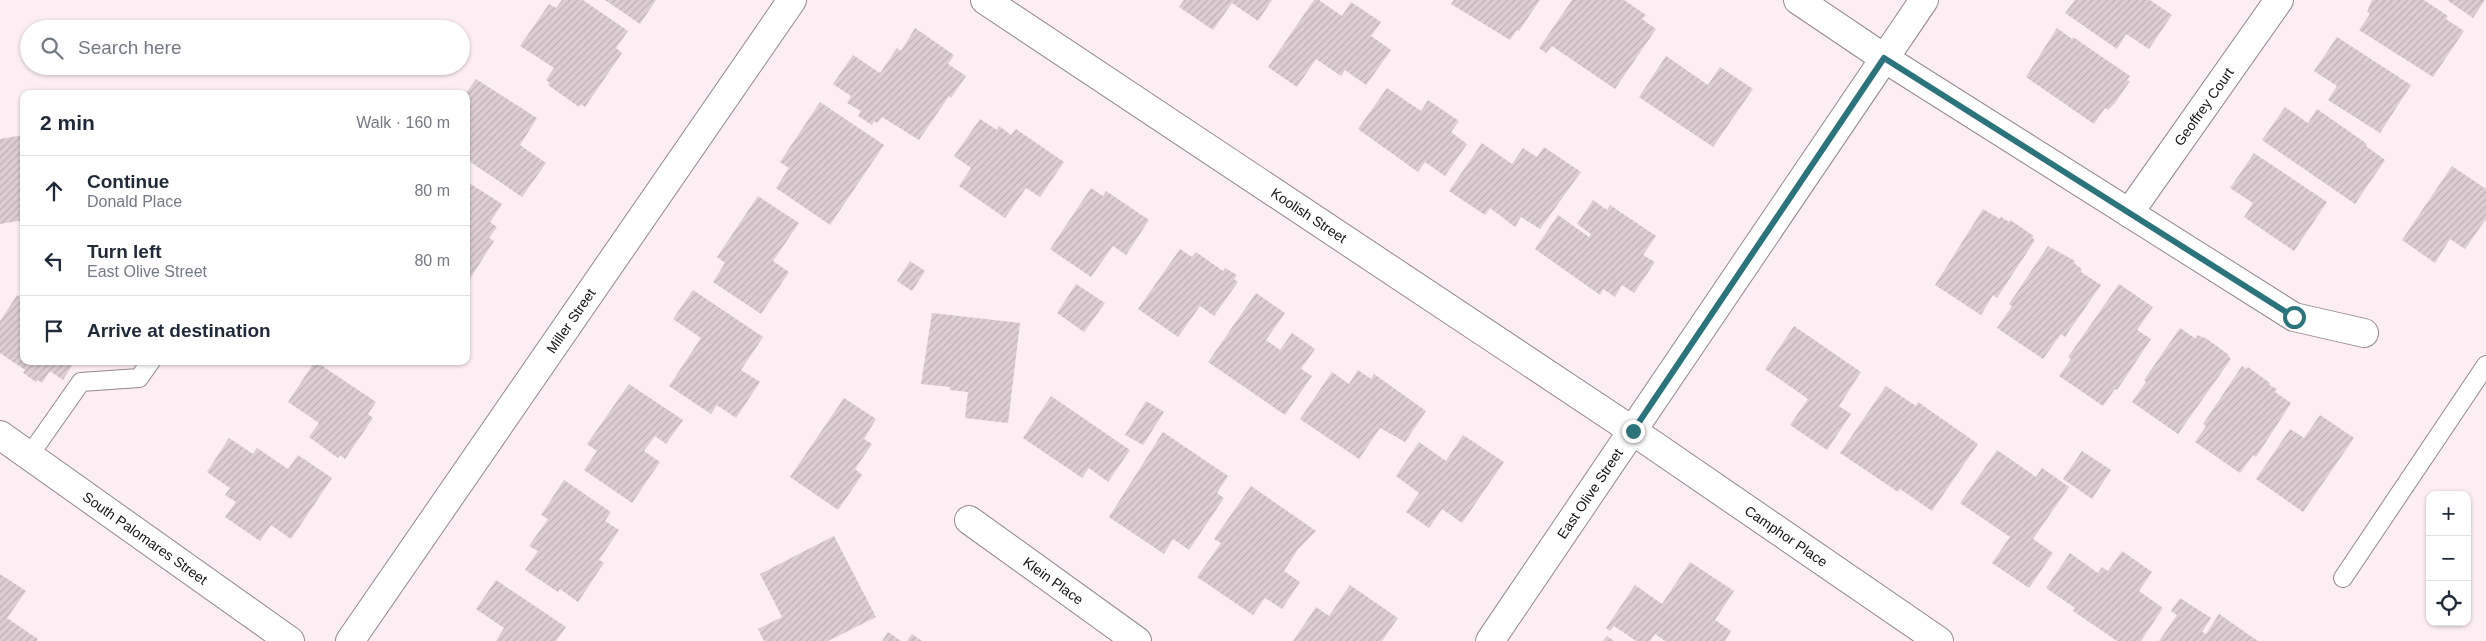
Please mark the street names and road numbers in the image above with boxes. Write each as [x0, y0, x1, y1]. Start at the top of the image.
street label: Geoffrey Court [2171, 65, 2237, 149]
street label: Koolish Street [1268, 185, 1350, 246]
street label: Miller Street [543, 285, 599, 356]
street label: East Olive Street [1554, 445, 1626, 542]
street label: South Palomares Street [80, 488, 210, 588]
street label: Camphor Place [1742, 502, 1831, 570]
street label: Klein Place [1020, 554, 1087, 608]

